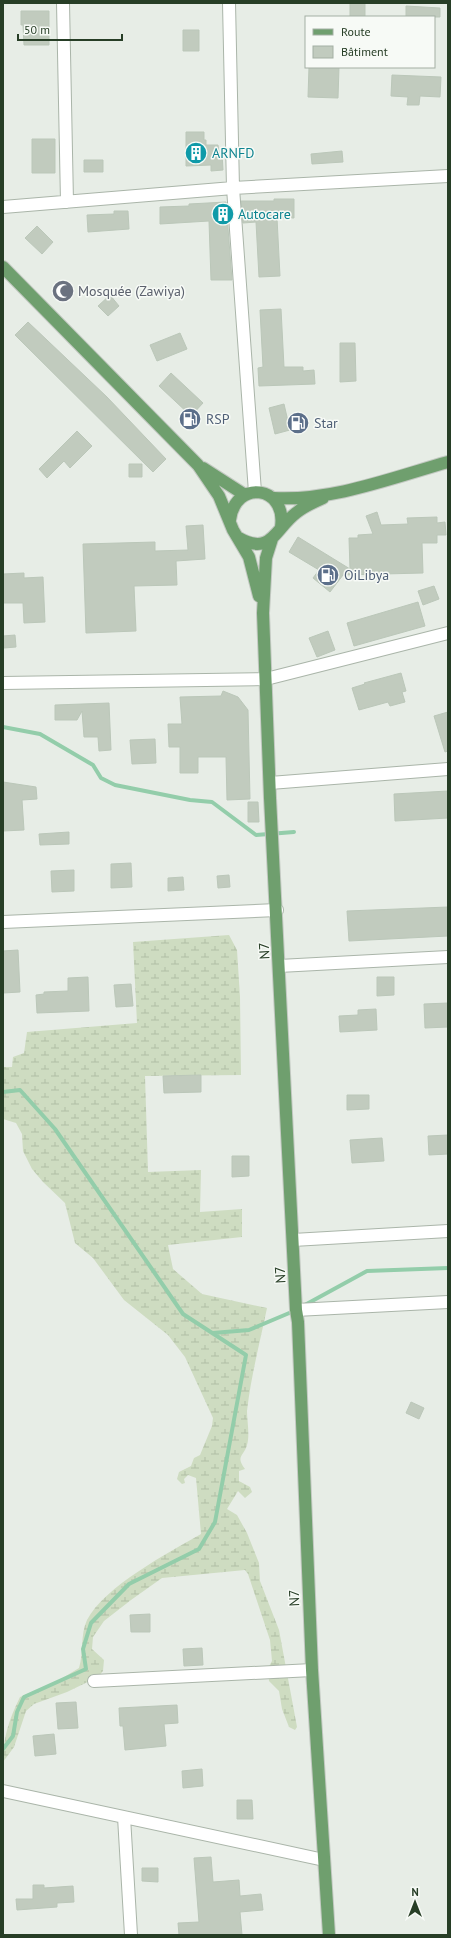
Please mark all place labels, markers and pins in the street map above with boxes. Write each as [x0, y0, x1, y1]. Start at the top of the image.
building icon: ARNFD [183, 140, 209, 166]
place label: ARNFD [212, 144, 254, 162]
building icon: Autocare [210, 201, 236, 227]
place label: Autocare [238, 205, 291, 223]
mosque icon: Mosquée (Zawiya) [50, 278, 76, 304]
place label: Mosquée (Zawiya) [78, 282, 185, 300]
fuel station icon: RSP [177, 406, 203, 432]
place label: RSP [206, 410, 230, 428]
fuel station icon: Star [285, 410, 311, 436]
place label: Star [314, 414, 338, 432]
fuel station icon: OiLibya [315, 562, 341, 588]
place label: OiLibya [344, 566, 389, 584]

